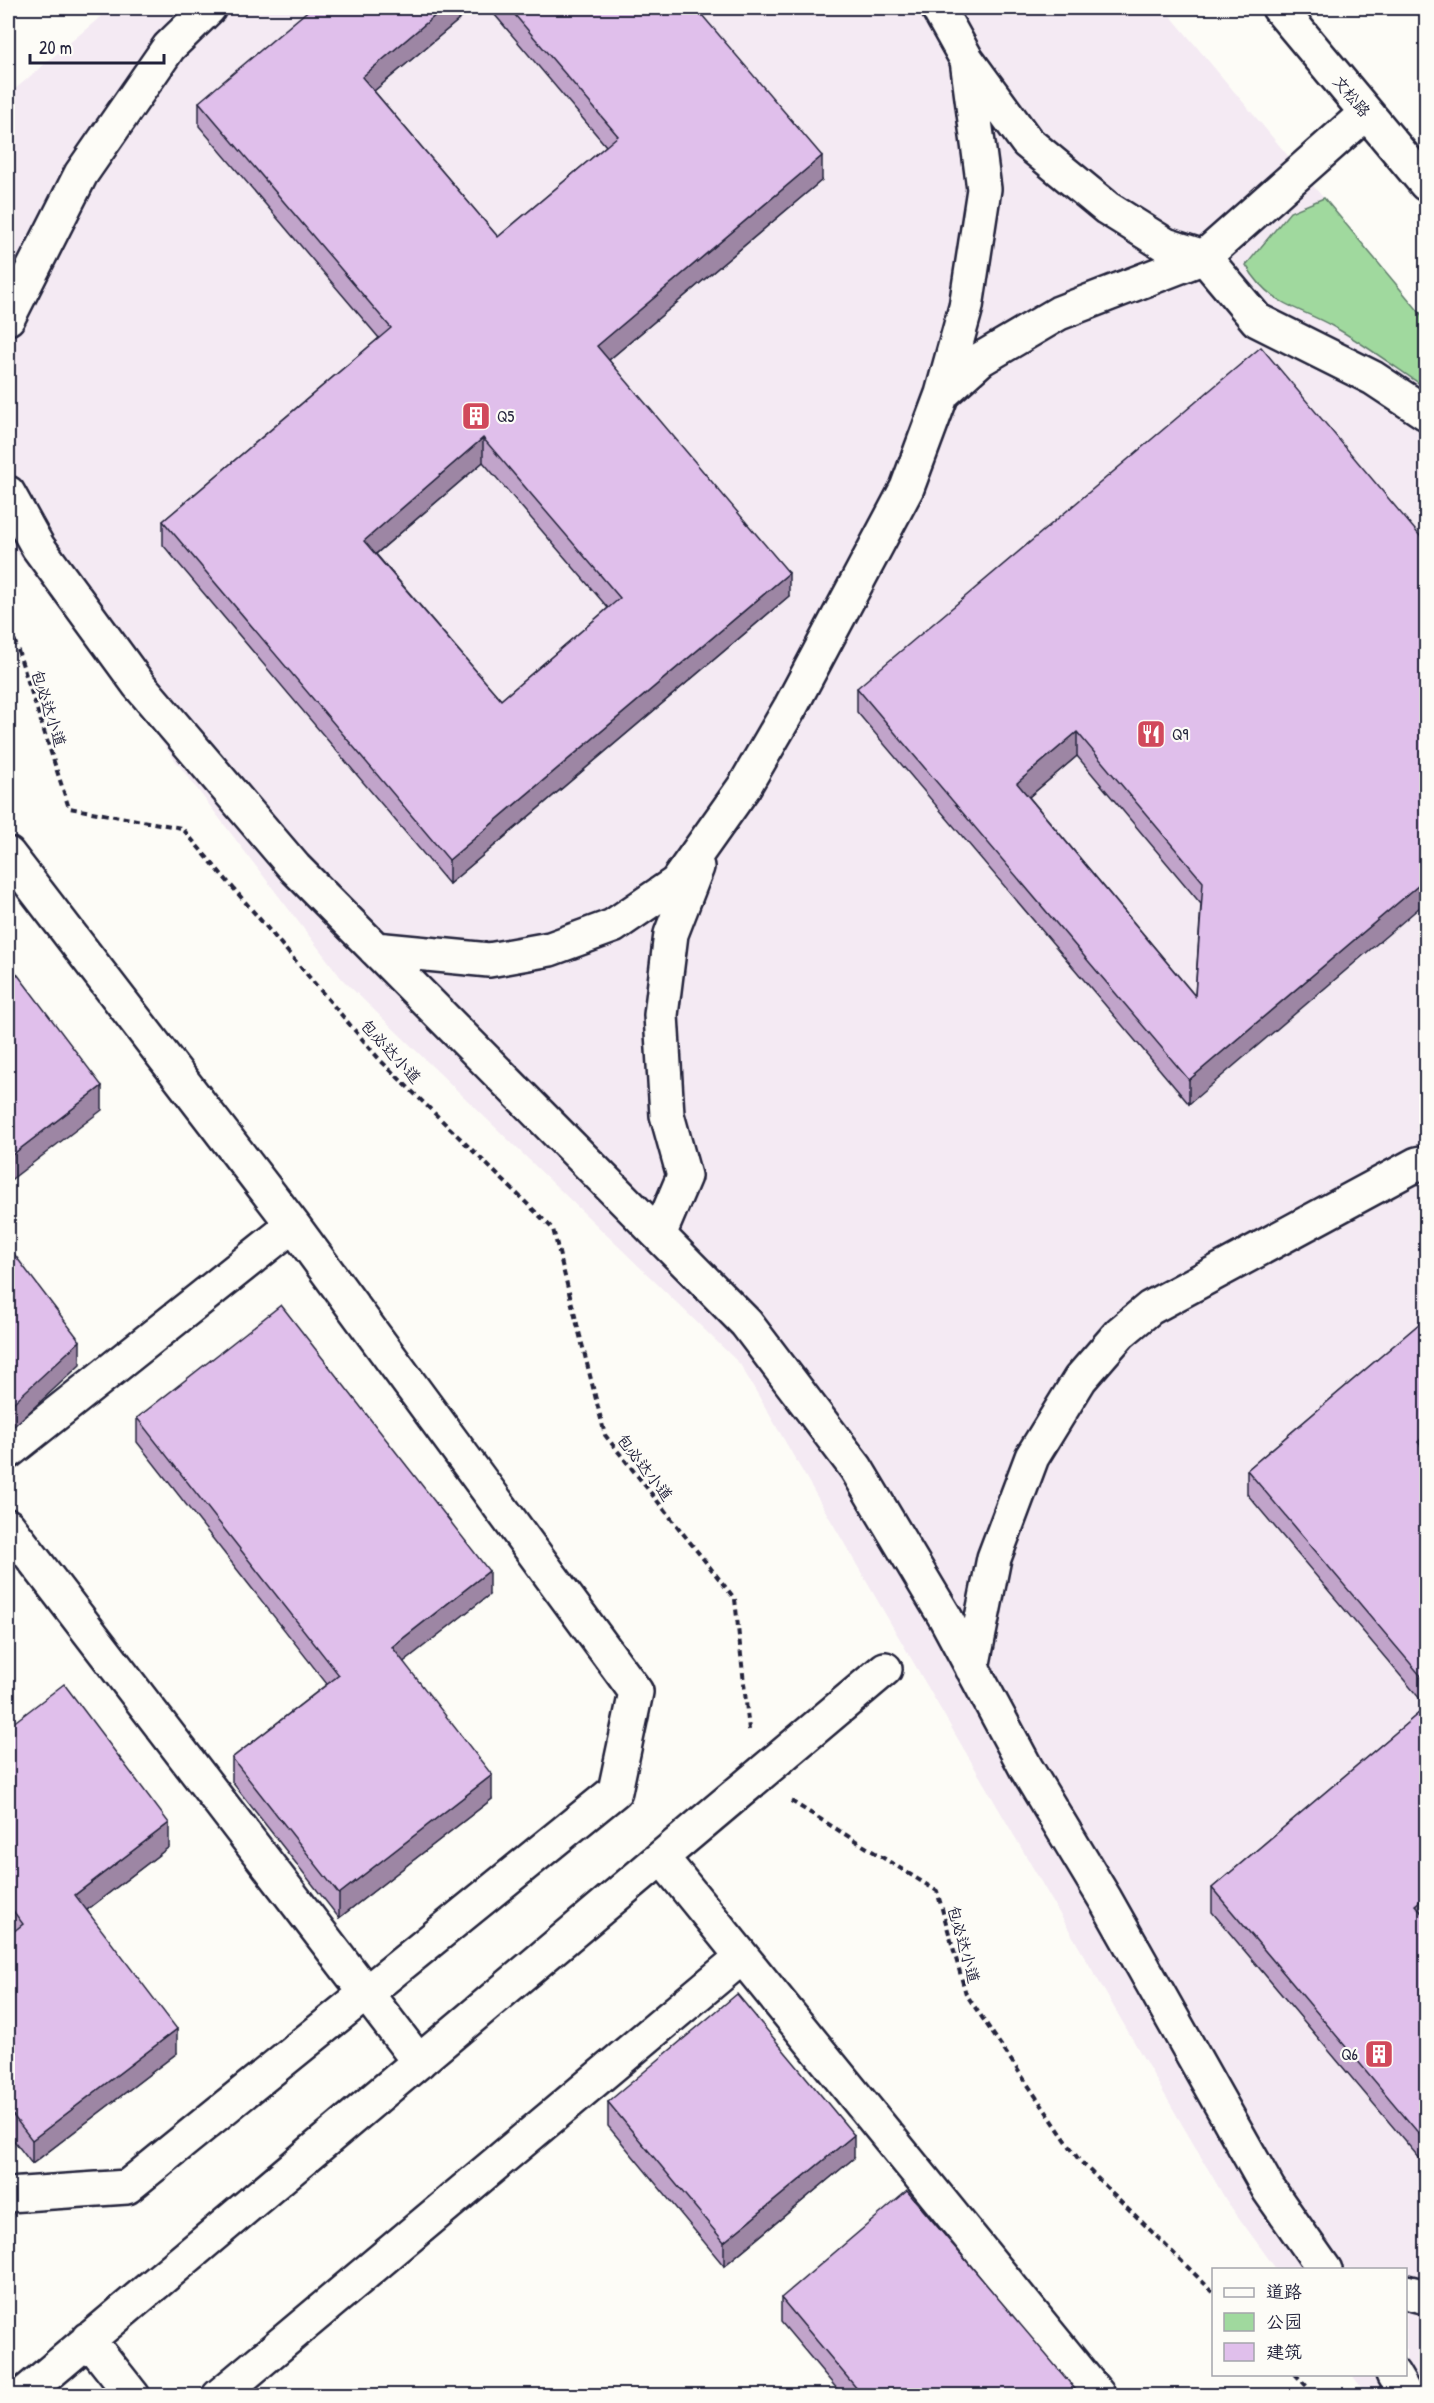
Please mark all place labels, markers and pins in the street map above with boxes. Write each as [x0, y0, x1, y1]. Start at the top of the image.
building icon: Q5 [460, 400, 492, 432]
place label: Q5 [497, 405, 514, 427]
restaurant icon: Q9 [1135, 718, 1167, 750]
place label: Q9 [1172, 723, 1188, 745]
building icon: Q6 [1363, 2038, 1395, 2070]
place label: Q6 [1341, 2043, 1358, 2065]

